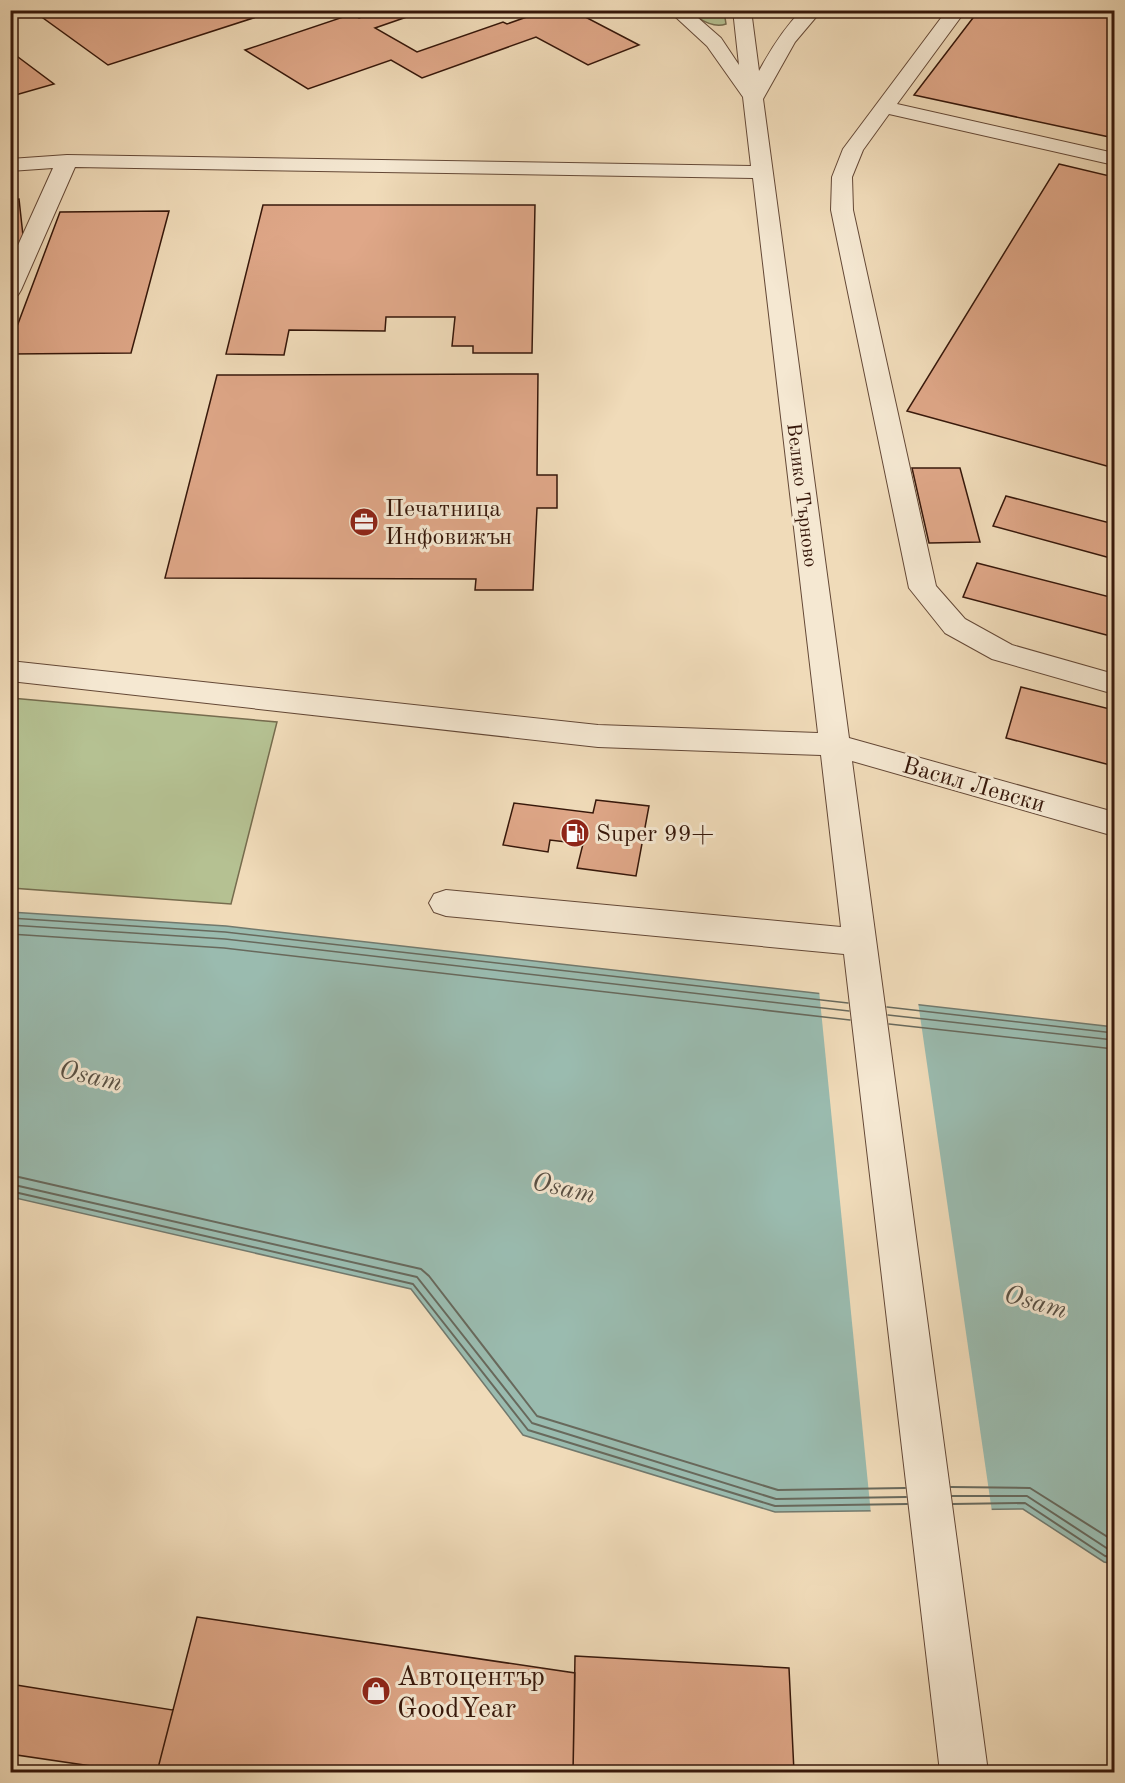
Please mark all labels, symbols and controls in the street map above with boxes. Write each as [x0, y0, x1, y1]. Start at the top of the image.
street label: Велико Търново [782, 422, 820, 568]
place label: Печатница Инфовижън [385, 498, 512, 550]
office icon: Печатница Инфовижън [348, 506, 380, 538]
street label: Васил Левски [899, 754, 1048, 818]
fuel station icon: Super 99+ [559, 817, 591, 849]
place label: Super 99+ [596, 823, 714, 847]
water label: Osam [56, 1057, 125, 1097]
water label: Osam [529, 1169, 598, 1209]
water label: Osam [1001, 1282, 1070, 1324]
place label: Автоцентър GoodYear [397, 1664, 545, 1724]
shop icon: Автоцентър GoodYear [360, 1675, 392, 1707]

